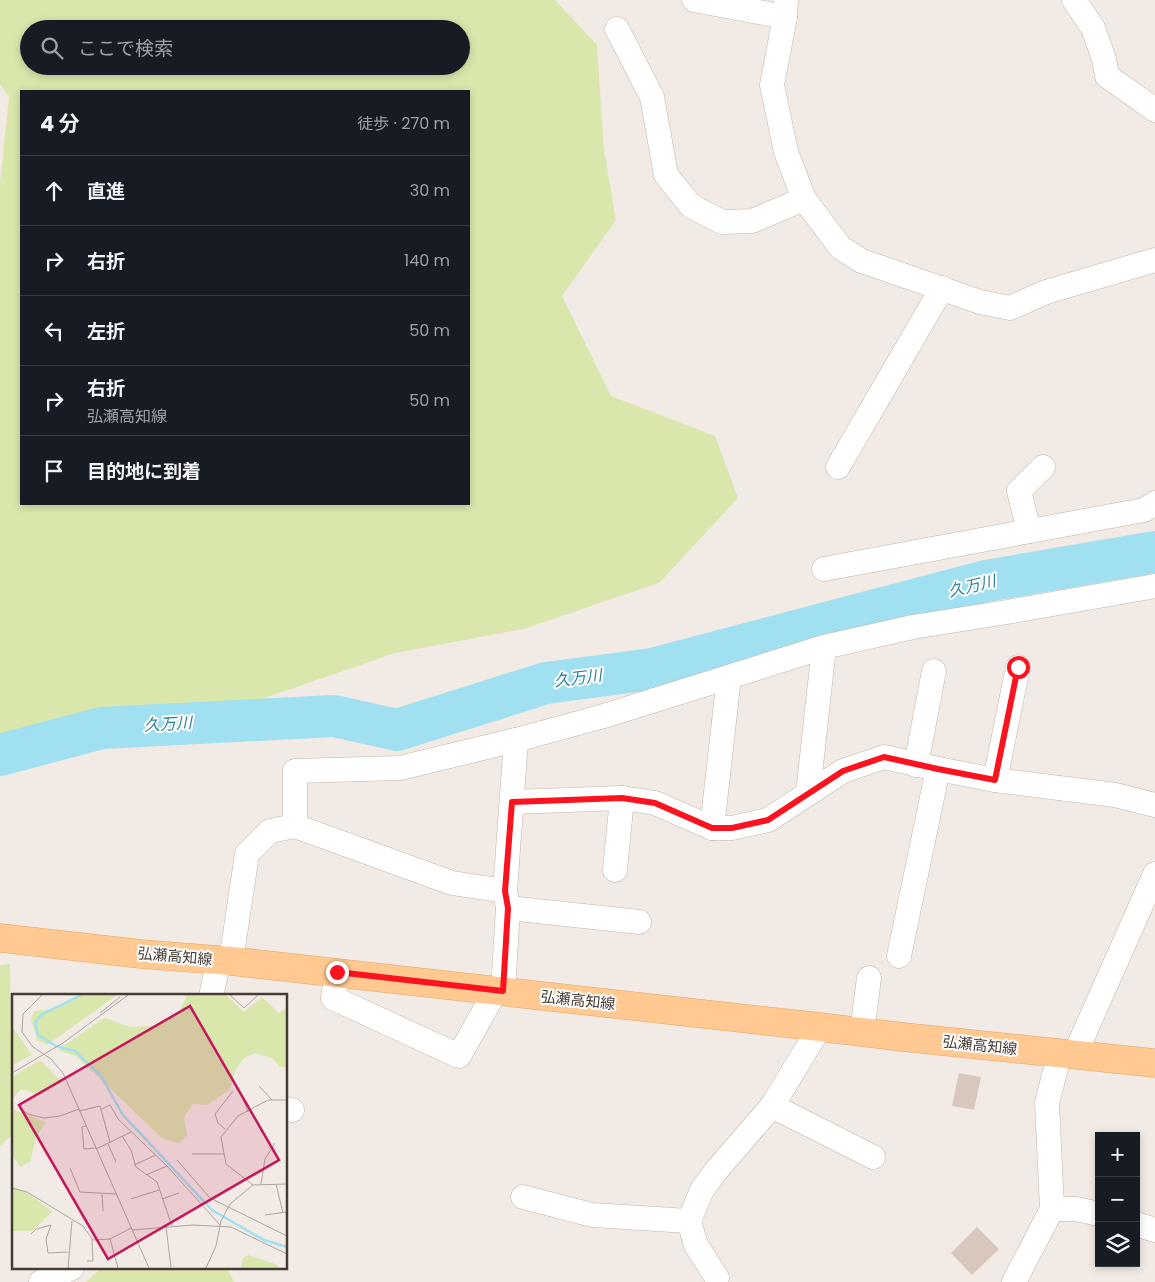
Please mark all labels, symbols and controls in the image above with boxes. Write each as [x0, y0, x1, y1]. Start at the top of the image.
search box [20, 20, 470, 75]
icon: search [38, 34, 66, 62]
text: ここで検索 [78, 35, 173, 62]
text: 4 分 [40, 109, 80, 138]
text: 徒歩 · 270 m [357, 112, 450, 135]
icon: ahead [40, 177, 68, 205]
text: 直進 [87, 178, 125, 205]
text: 30 m [410, 179, 450, 202]
icon: right [40, 247, 68, 275]
text: 右折 [87, 248, 125, 275]
text: 140 m [404, 249, 450, 272]
icon: left [40, 317, 68, 345]
text: 左折 [87, 318, 125, 345]
text: 50 m [409, 319, 450, 342]
text: 右折 [87, 375, 125, 402]
icon: right [40, 387, 68, 415]
text: 50 m [409, 389, 450, 412]
text: 弘瀬高知線 [87, 405, 167, 428]
icon: arrive [40, 457, 68, 485]
text: 目的地に到着 [87, 458, 201, 485]
water label: 久万川 [946, 569, 1000, 603]
route start [1007, 656, 1030, 679]
water label: 久万川 [553, 663, 605, 692]
water label: 久万川 [143, 711, 195, 737]
street label: 弘瀬高知線 [137, 942, 213, 970]
route end [326, 961, 349, 984]
street label: 弘瀬高知線 [540, 986, 616, 1014]
inset map [12, 994, 288, 1270]
street label: 弘瀬高知線 [942, 1031, 1018, 1059]
map controls [1095, 1132, 1140, 1267]
button: + [1095, 1132, 1140, 1177]
button: − [1095, 1177, 1140, 1222]
button: layers [1095, 1222, 1140, 1267]

